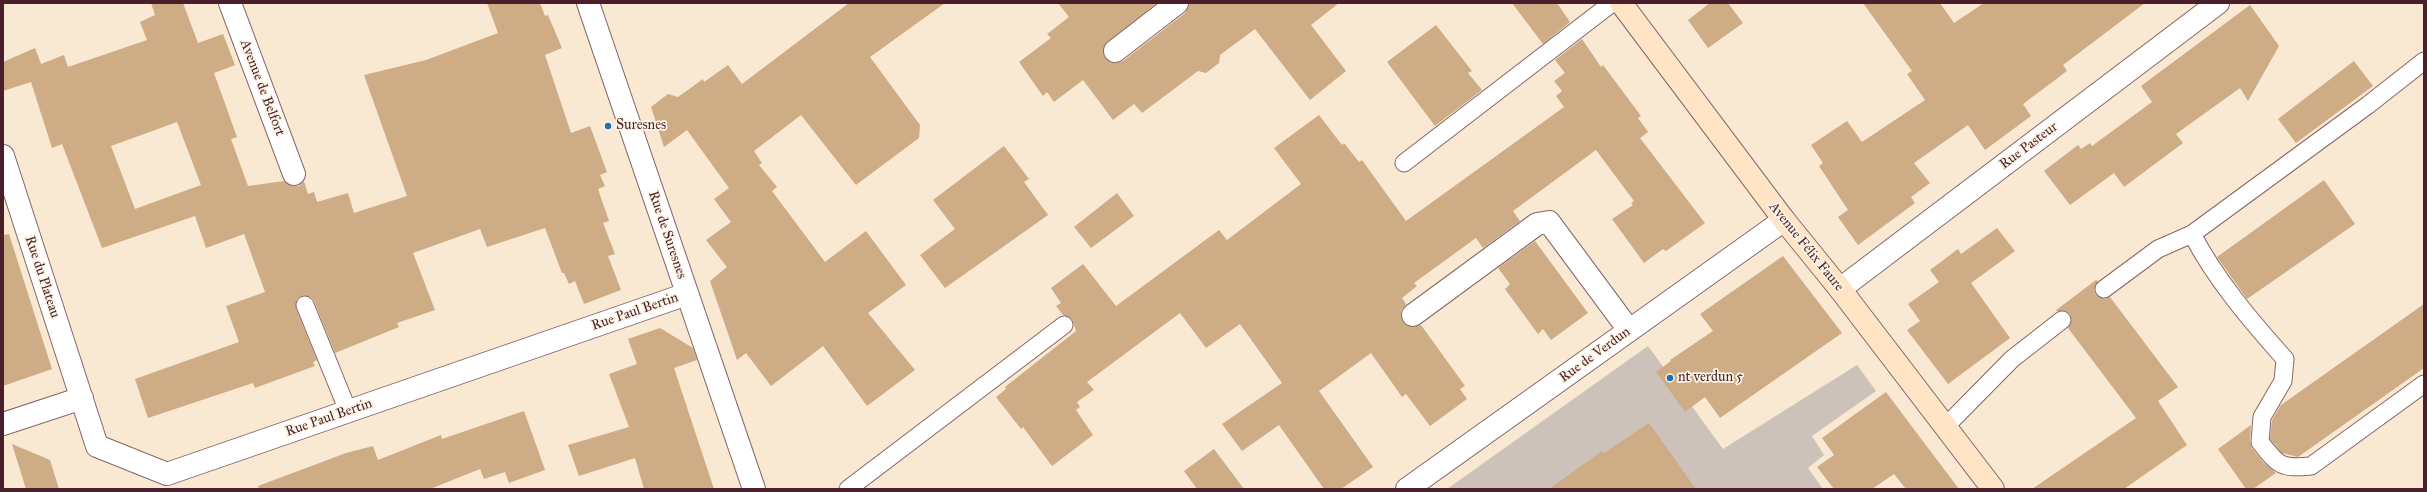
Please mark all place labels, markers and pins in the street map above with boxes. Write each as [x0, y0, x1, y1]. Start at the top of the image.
place label: Suresnes [616, 118, 666, 134]
marker: Suresnes [603, 121, 613, 131]
place label: nt verdun 5 [1678, 370, 1743, 386]
marker: nt verdun 5 [1665, 373, 1675, 383]

